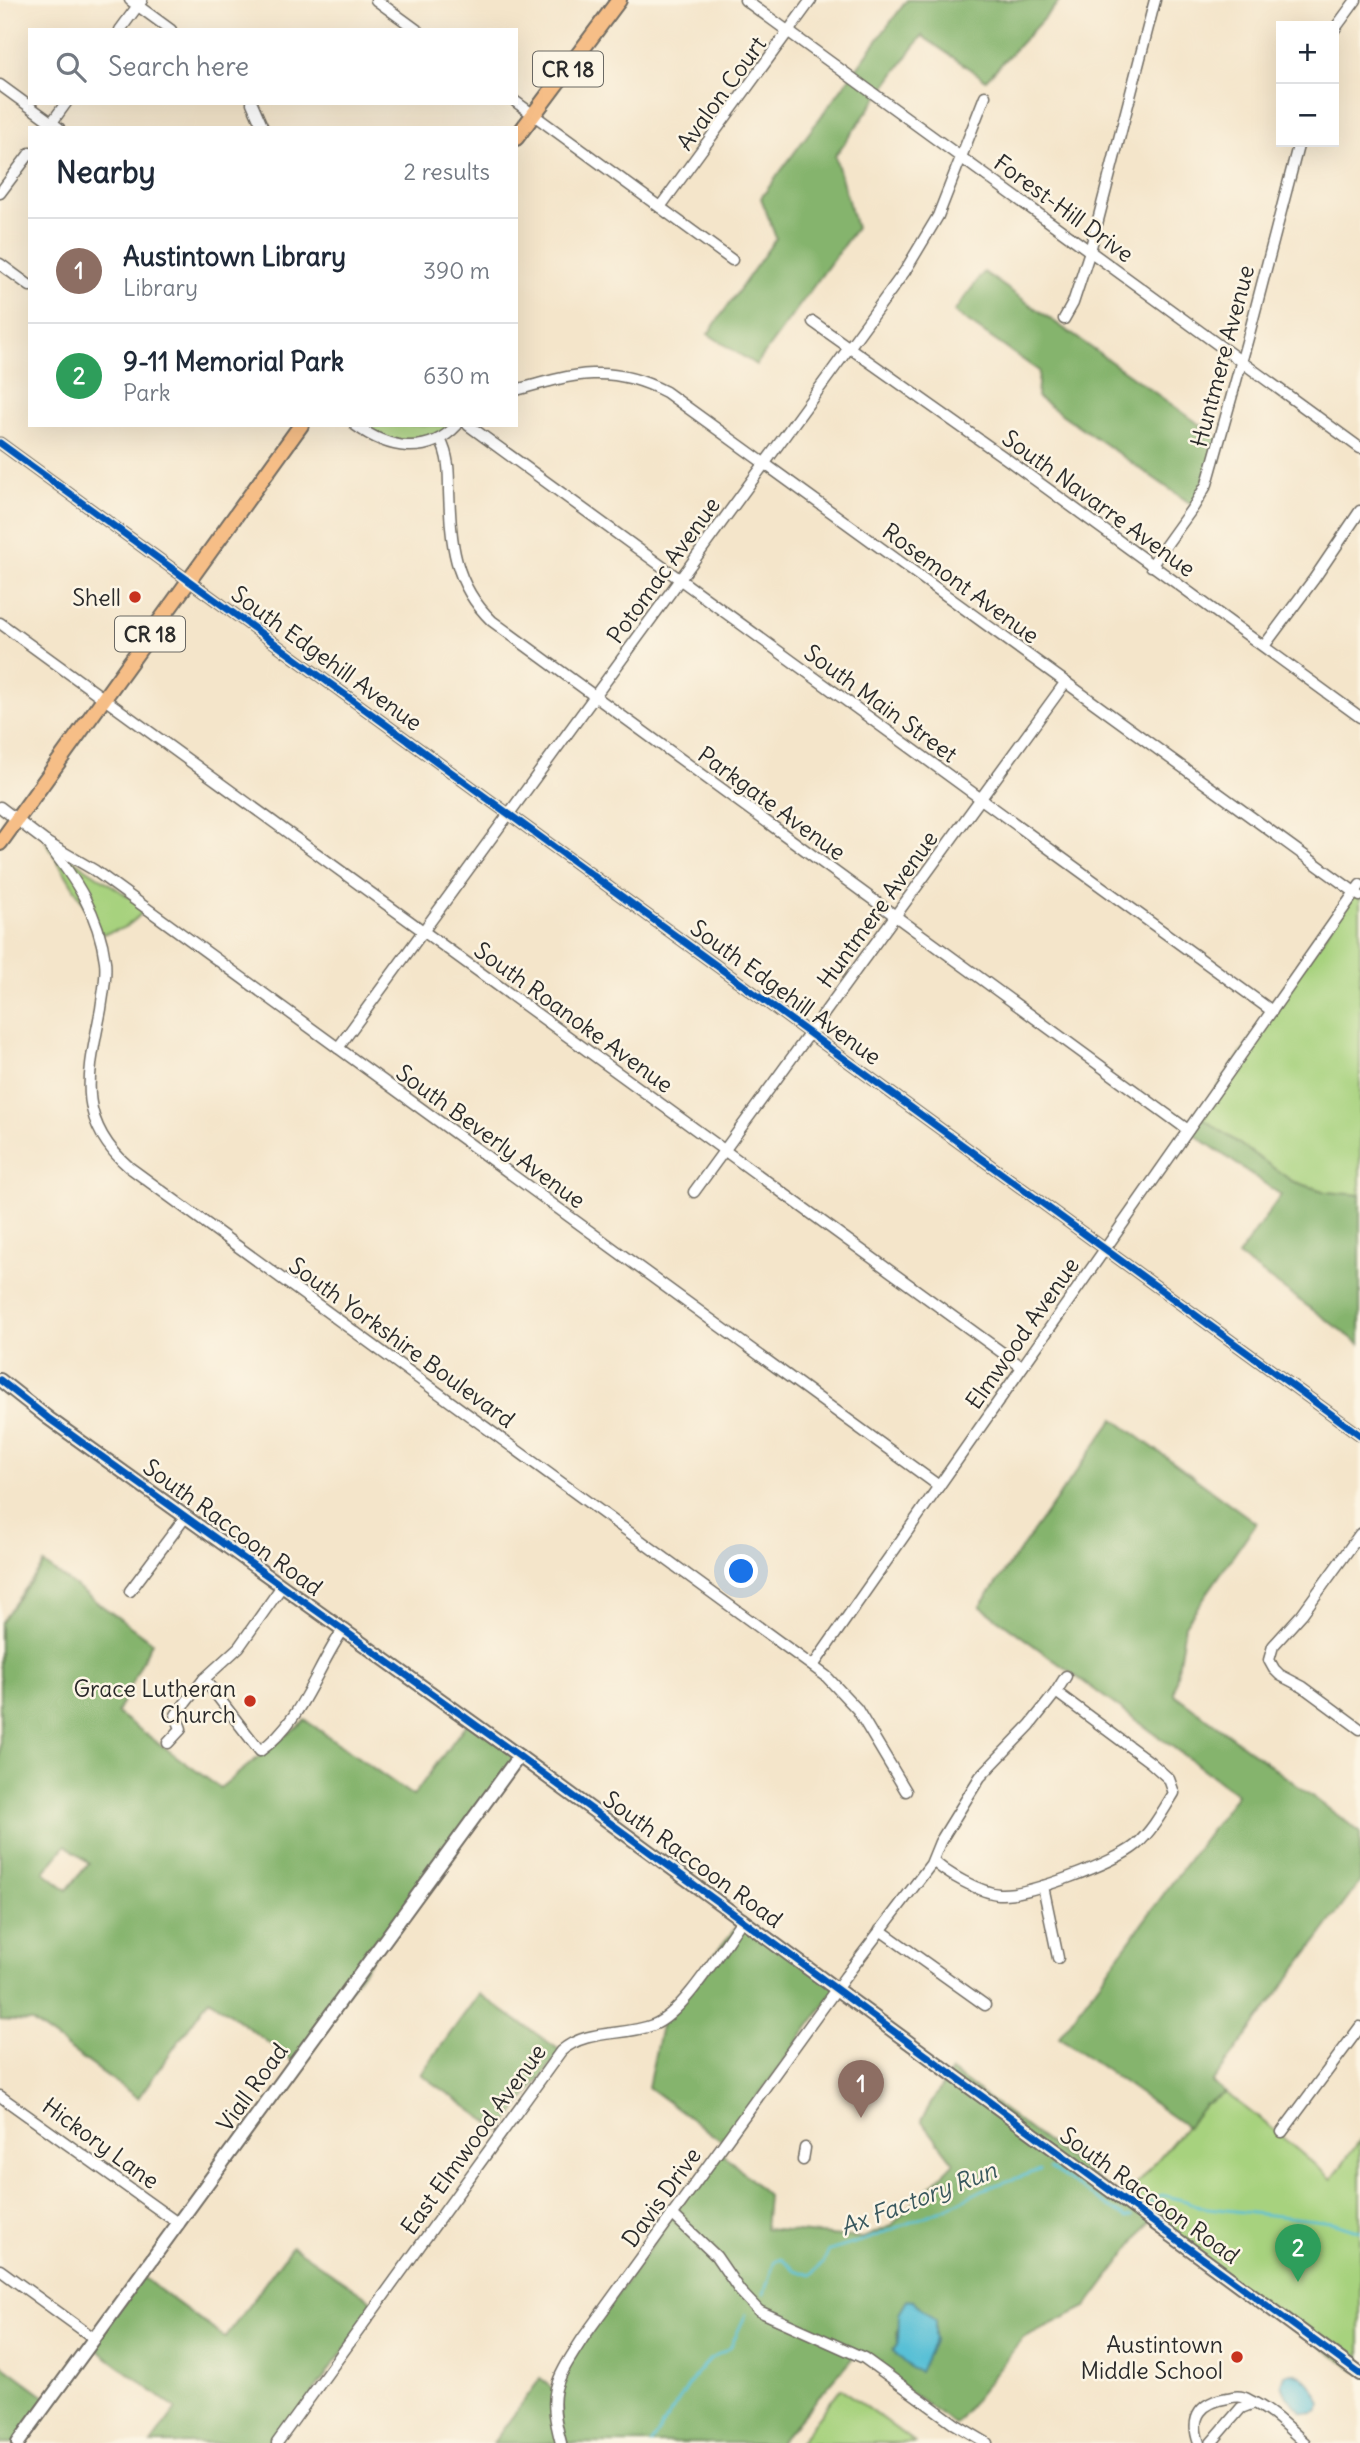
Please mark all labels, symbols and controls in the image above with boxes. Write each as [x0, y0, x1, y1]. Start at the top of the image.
map controls [1276, 21, 1339, 147]
button: + [1276, 21, 1339, 84]
search box [28, 28, 518, 105]
street label: Avalon Court [670, 30, 772, 156]
icon: search [52, 48, 90, 86]
text: Search here [108, 50, 249, 83]
road number: CR 18 [533, 52, 603, 86]
button: − [1276, 84, 1339, 147]
street label: Forest-Hill Drive [989, 148, 1139, 268]
text: Nearby [56, 153, 156, 191]
text: 2 results [404, 157, 490, 186]
text: Austintown Library [123, 240, 346, 273]
text: 1 [74, 256, 84, 285]
text: 390 m [423, 256, 490, 285]
street label: Huntmere Avenue [1184, 262, 1260, 450]
text: Library [123, 273, 198, 302]
text: 9-11 Memorial Park [123, 345, 344, 378]
text: 2 [73, 361, 85, 390]
text: 630 m [423, 361, 490, 390]
text: Park [123, 378, 171, 407]
street label: South Navarre Avenue [997, 423, 1201, 583]
street label: Potomac Avenue [600, 491, 726, 649]
street label: Rosemont Avenue [877, 516, 1045, 650]
street label: South Edgehill Avenue [226, 579, 428, 737]
place label: Shell [72, 583, 121, 612]
marker: Shell [127, 589, 143, 605]
road number: CR 18 [115, 616, 185, 652]
street label: South Main Street [799, 638, 964, 769]
street label: Parkgate Avenue [692, 740, 852, 866]
street label: Huntmere Avenue [810, 825, 944, 993]
street label: South Edgehill Avenue [685, 913, 887, 1071]
street label: South Roanoke Avenue [469, 935, 679, 1099]
street label: South Beverly Avenue [391, 1058, 591, 1214]
street label: South Yorkshire Boulevard [283, 1250, 521, 1434]
street label: Elmwood Avenue [959, 1251, 1085, 1415]
street label: South Raccoon Road [138, 1452, 328, 1602]
your location [724, 1554, 758, 1588]
place label: Grace Lutheran Church [73, 1674, 236, 1729]
marker: Grace Lutheran Church [242, 1693, 258, 1709]
street label: South Raccoon Road [598, 1784, 788, 1934]
street label: Viall Road [210, 2037, 294, 2137]
street label: East Elmwood Avenue [394, 2038, 552, 2240]
pin: 1 [838, 2060, 884, 2118]
street label: Hickory Lane [37, 2091, 165, 2195]
street label: South Raccoon Road [1055, 2120, 1245, 2270]
street label: Davis Drive [615, 2142, 707, 2252]
water label: Ax Factory Run [836, 2154, 1001, 2242]
pin: 2 [1275, 2224, 1321, 2282]
place label: Austintown Middle School [1080, 2330, 1223, 2385]
marker: Austintown Middle School [1229, 2349, 1245, 2365]

